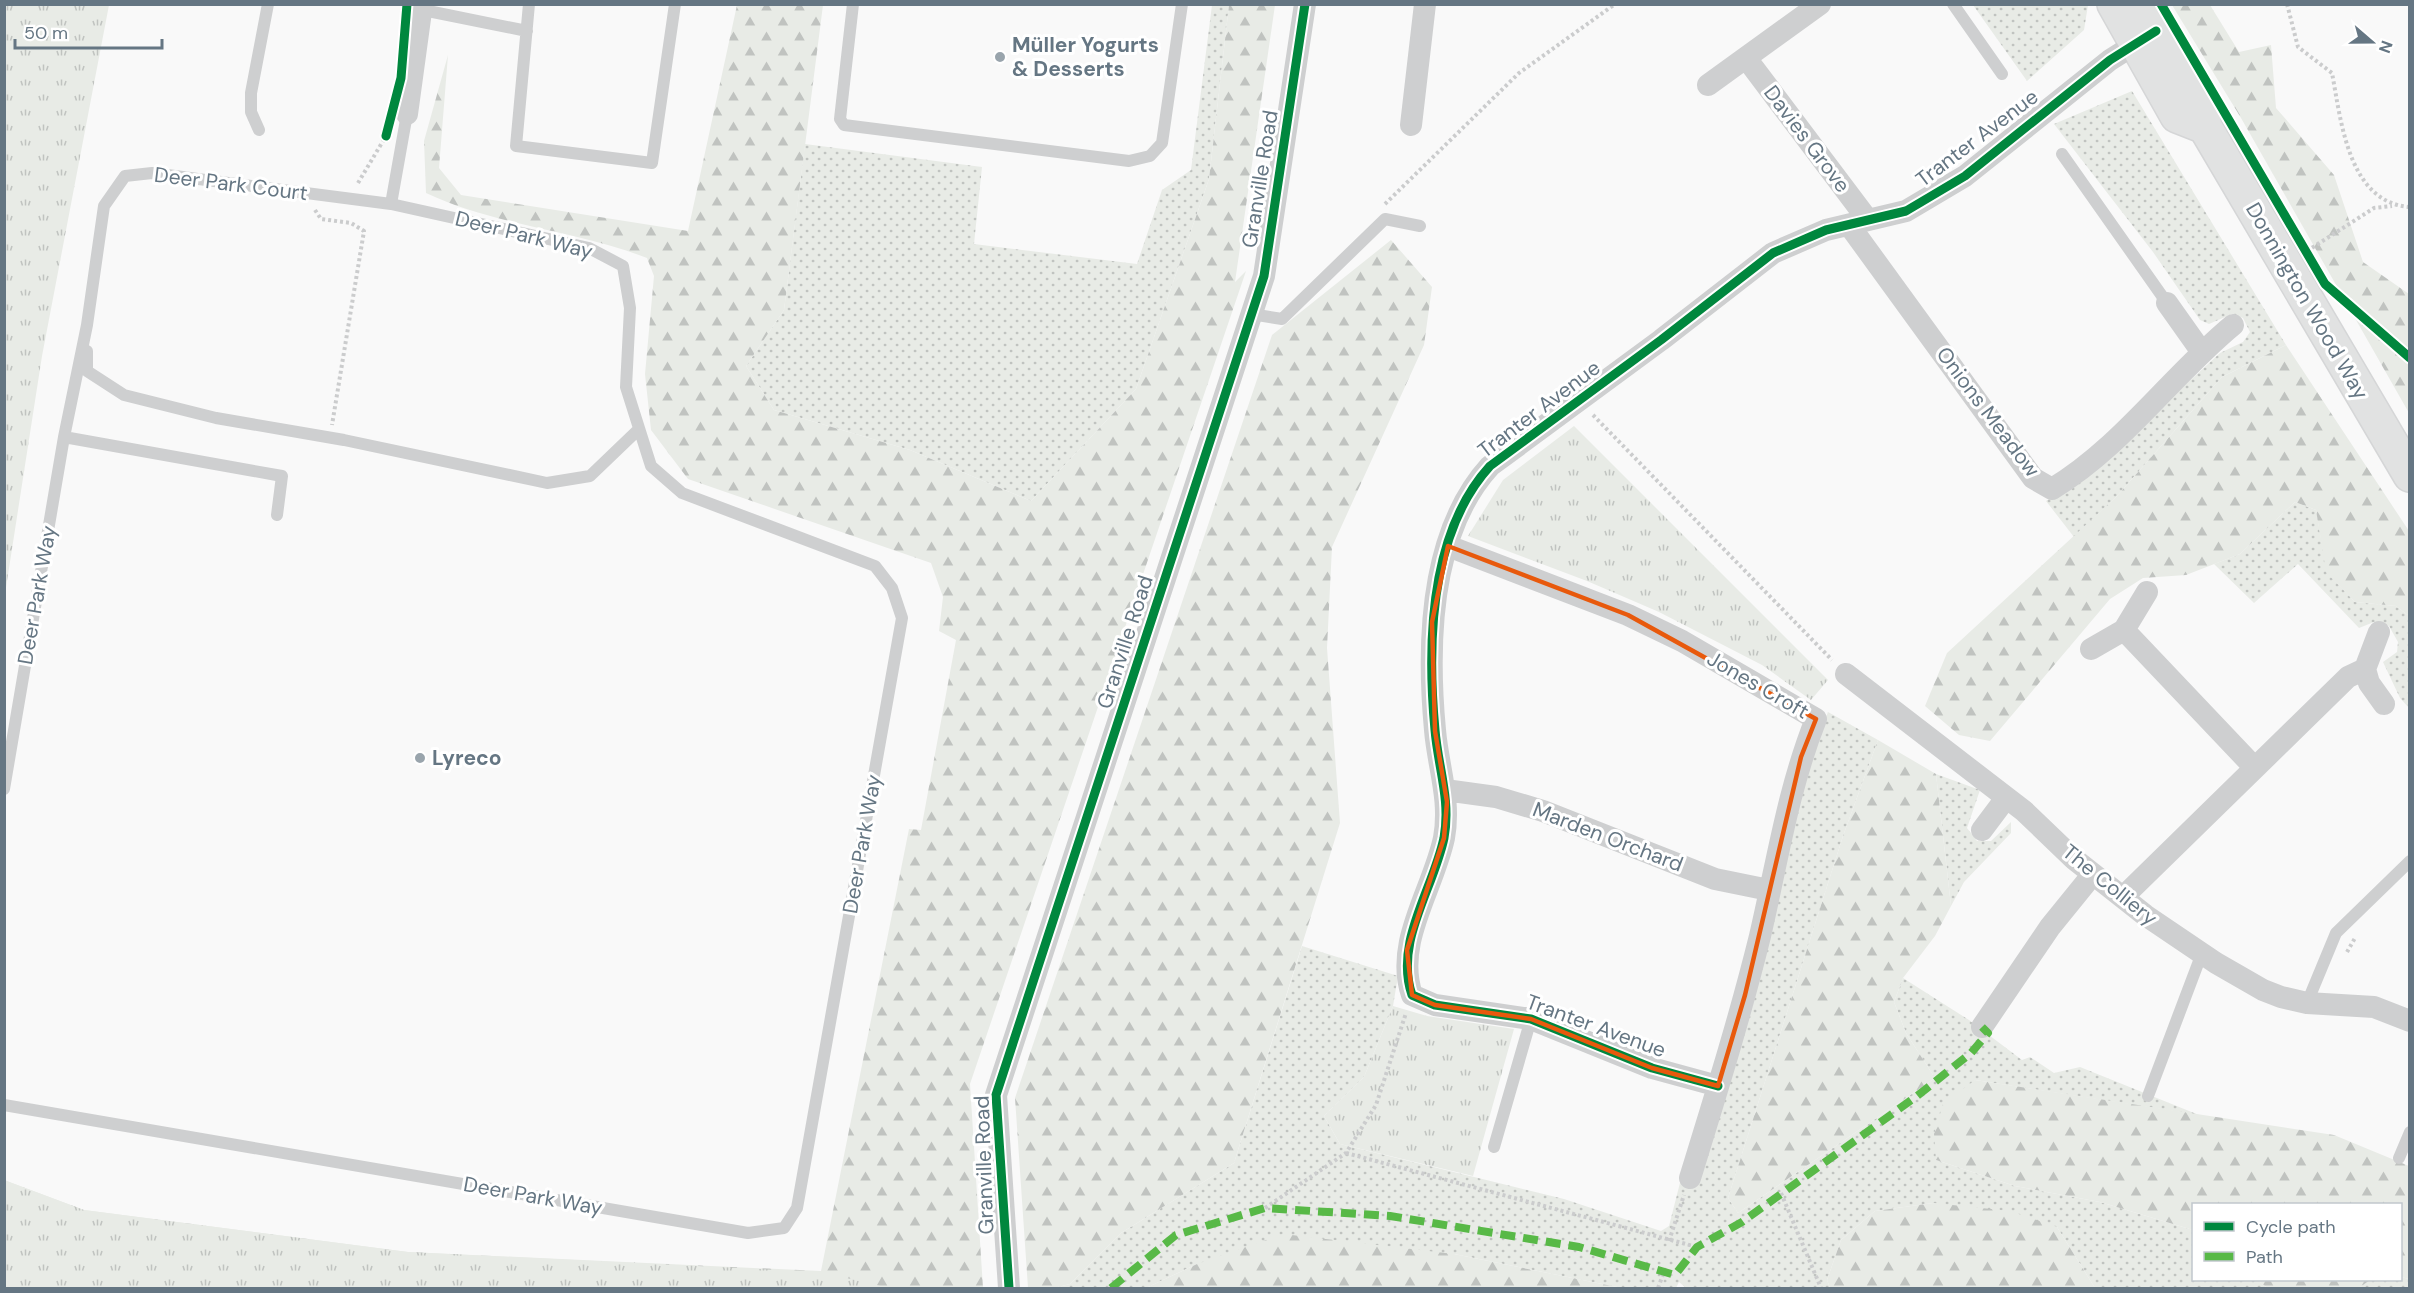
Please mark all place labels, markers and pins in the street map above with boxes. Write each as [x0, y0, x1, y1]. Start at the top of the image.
place label: Müller Yogurts & Desserts [1012, 31, 1159, 83]
marker: Müller Yogurts & Desserts [993, 50, 1007, 64]
place label: Lyreco [432, 744, 502, 772]
marker: Lyreco [413, 751, 427, 765]

